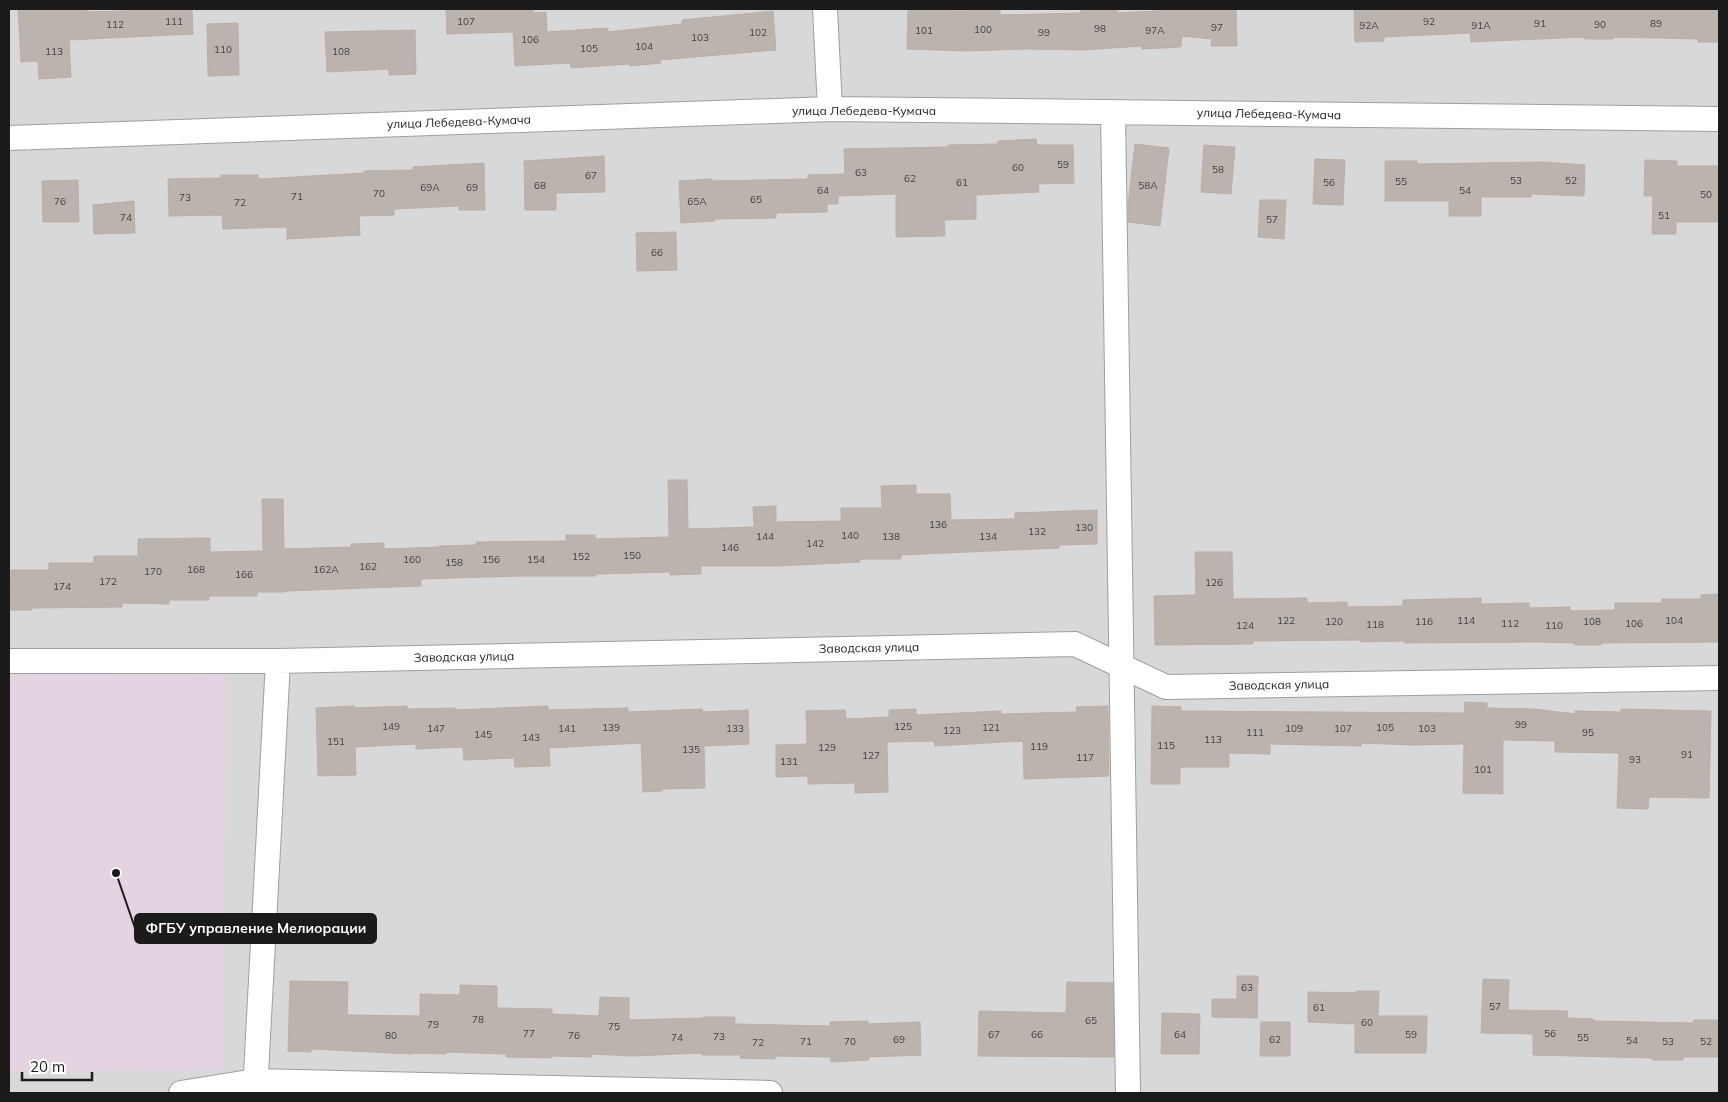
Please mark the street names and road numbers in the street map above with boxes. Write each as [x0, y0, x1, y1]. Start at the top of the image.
street label: улица Лебедева-Кумача [792, 103, 936, 118]
street label: улица Лебедева-Кумача [1197, 105, 1341, 122]
street label: улица Лебедева-Кумача [387, 111, 531, 132]
street label: Заводская улица [819, 639, 919, 656]
street label: Заводская улица [414, 648, 514, 665]
street label: Заводская улица [1229, 676, 1329, 693]

